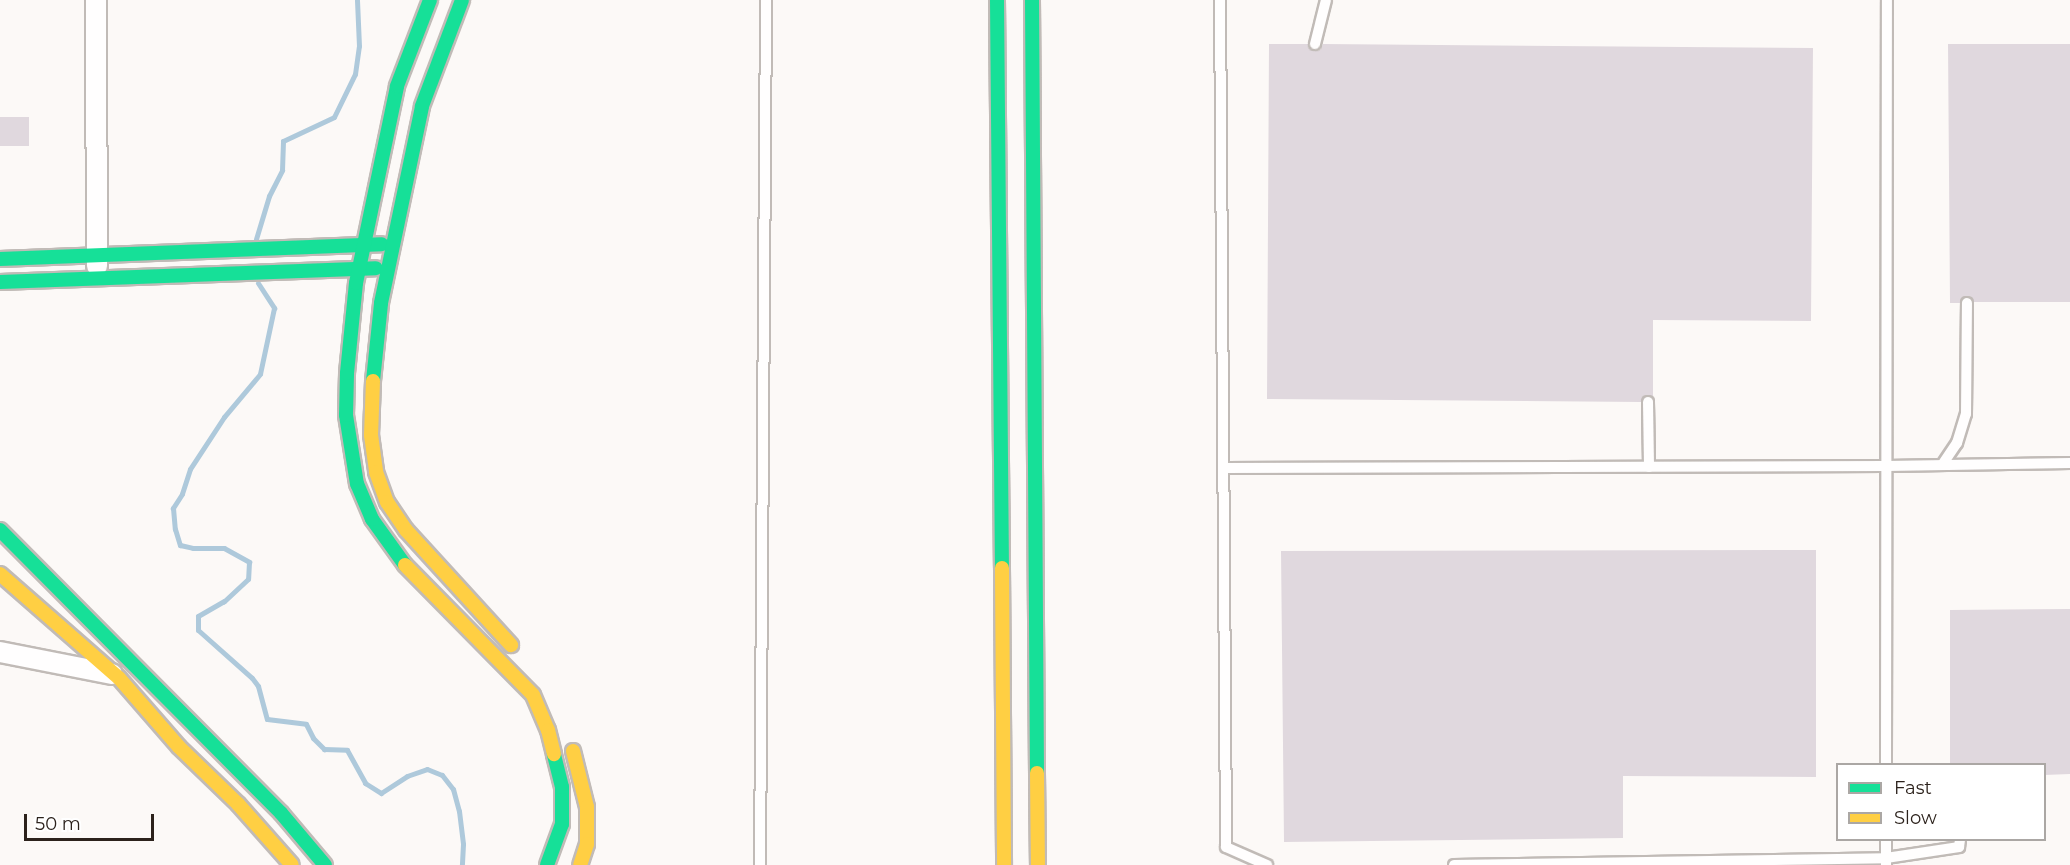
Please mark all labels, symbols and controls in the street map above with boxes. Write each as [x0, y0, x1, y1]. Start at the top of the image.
legend [1836, 763, 2046, 841]
text: Fast [1894, 777, 1932, 799]
scale bar [27, 802, 158, 840]
text: Slow [1894, 807, 1937, 829]
text: 50 m [35, 813, 81, 835]

